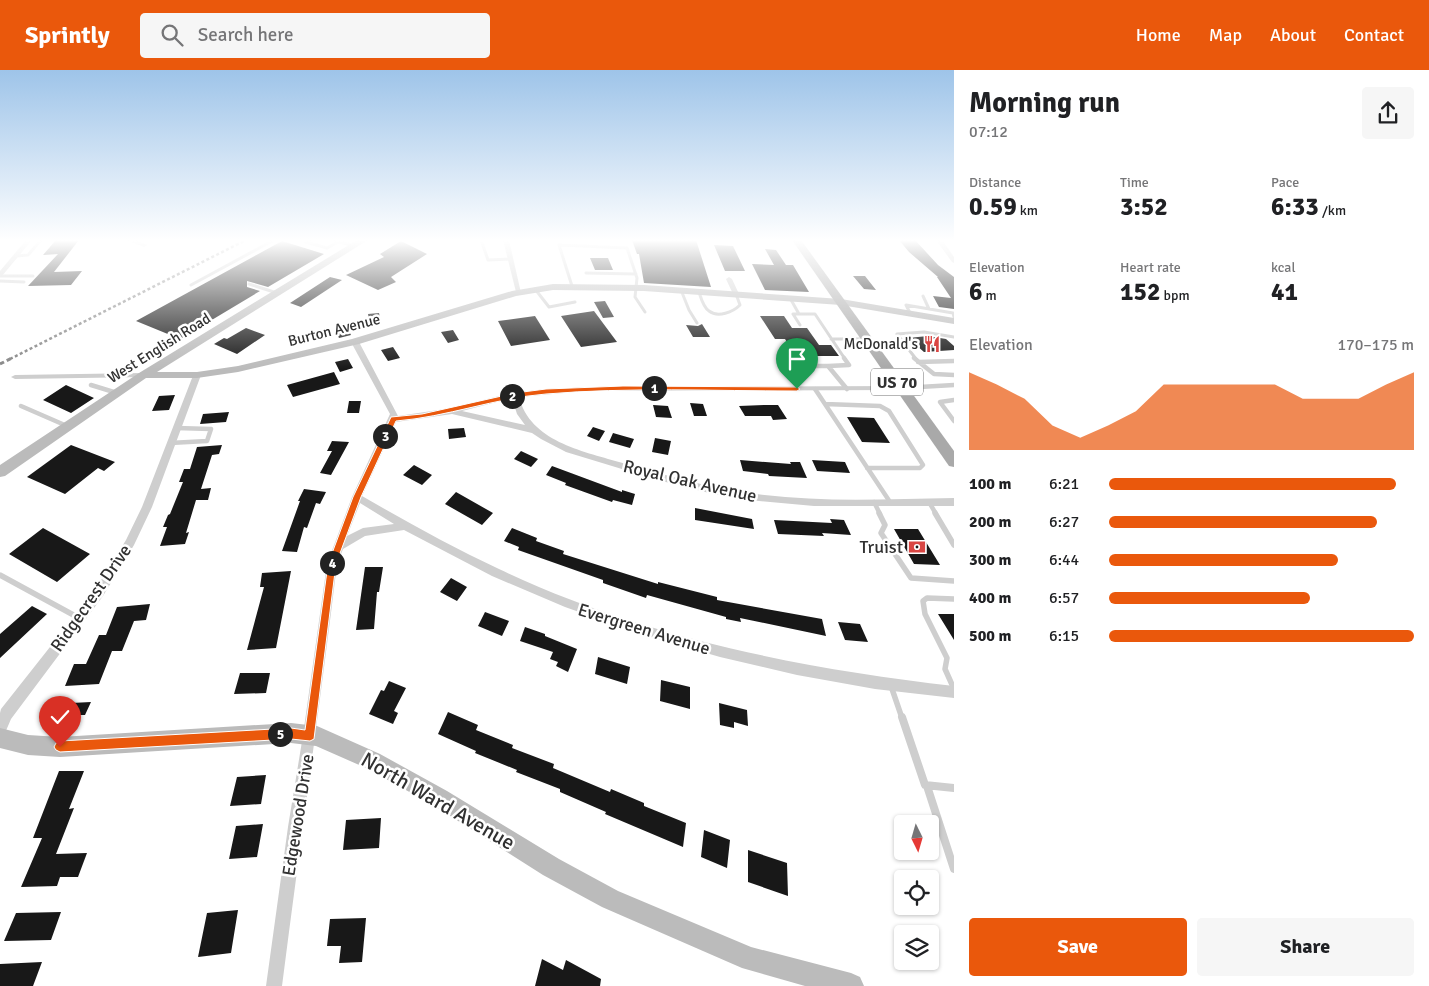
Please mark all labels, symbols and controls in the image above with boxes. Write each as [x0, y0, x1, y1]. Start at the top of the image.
search box [140, 13, 490, 58]
text: Sprintly [25, 20, 110, 50]
icon: search [158, 21, 186, 49]
text: Search here [198, 23, 294, 47]
text: Home [1136, 24, 1181, 46]
text: Map [1209, 24, 1242, 46]
text: About [1270, 24, 1316, 46]
text: Contact [1344, 24, 1404, 46]
text: Morning run [969, 86, 1120, 120]
button: share [1362, 87, 1414, 139]
text: 07:12 [969, 122, 1008, 142]
text: Distance [969, 174, 1021, 191]
text: Time [1120, 174, 1149, 191]
text: Pace [1271, 174, 1299, 191]
text: 0.59 [969, 191, 1017, 222]
text: 3:52 [1120, 191, 1168, 222]
text: 6:33 [1271, 191, 1319, 222]
text: km [1017, 202, 1038, 219]
text: /km [1319, 202, 1346, 219]
text: Elevation [969, 259, 1025, 276]
text: Heart rate [1120, 259, 1181, 276]
text: kcal [1271, 259, 1296, 276]
text: 6 [969, 276, 983, 307]
text: 152 [1120, 276, 1161, 307]
text: 41 [1271, 276, 1298, 307]
text: m [983, 287, 997, 304]
text: bpm [1161, 287, 1190, 304]
street label: West English Road [104, 309, 214, 387]
street label: Burton Avenue [286, 310, 382, 350]
restaurant icon: McDonald's [922, 334, 942, 354]
place label: McDonald's [844, 335, 918, 353]
text: Elevation [969, 335, 1033, 355]
text: 170–175 m [1337, 335, 1414, 355]
pin [776, 338, 818, 389]
icon: arrive [783, 345, 811, 373]
road number: US 70 [871, 368, 923, 396]
pin: 1 [642, 376, 666, 400]
text: 1 [651, 380, 658, 397]
pin: 2 [500, 384, 524, 408]
text: 2 [509, 388, 516, 405]
pin: 3 [372, 424, 398, 448]
text: 3 [382, 428, 389, 445]
street label: Royal Oak Avenue [621, 455, 759, 507]
text: 100 m [969, 474, 1011, 494]
text: 6:21 [1049, 474, 1079, 494]
text: 200 m [969, 512, 1011, 532]
text: 6:27 [1049, 512, 1079, 532]
place label: Truist [860, 536, 903, 558]
bank icon: Truist [907, 537, 927, 557]
street label: Ridgecrest Drive [46, 540, 136, 656]
pin: 4 [320, 550, 344, 576]
text: 300 m [969, 550, 1011, 570]
text: 6:44 [1049, 550, 1079, 570]
text: 4 [329, 555, 336, 572]
text: 400 m [969, 588, 1011, 608]
text: 6:57 [1049, 588, 1079, 608]
street label: Evergreen Avenue [575, 598, 713, 660]
text: 500 m [969, 626, 1011, 646]
text: 6:15 [1049, 626, 1079, 646]
pin [39, 696, 81, 747]
icon: check [46, 703, 74, 731]
pin: 5 [268, 722, 292, 746]
text: 5 [277, 726, 284, 743]
street label: North Ward Avenue [356, 746, 520, 856]
street label: Edgewood Drive [278, 752, 318, 878]
north arrow [894, 815, 939, 860]
map controls [894, 815, 939, 970]
button: locate [894, 870, 939, 915]
button: Save [969, 918, 1187, 976]
button: Share [1197, 918, 1414, 976]
button: layers [894, 925, 939, 970]

